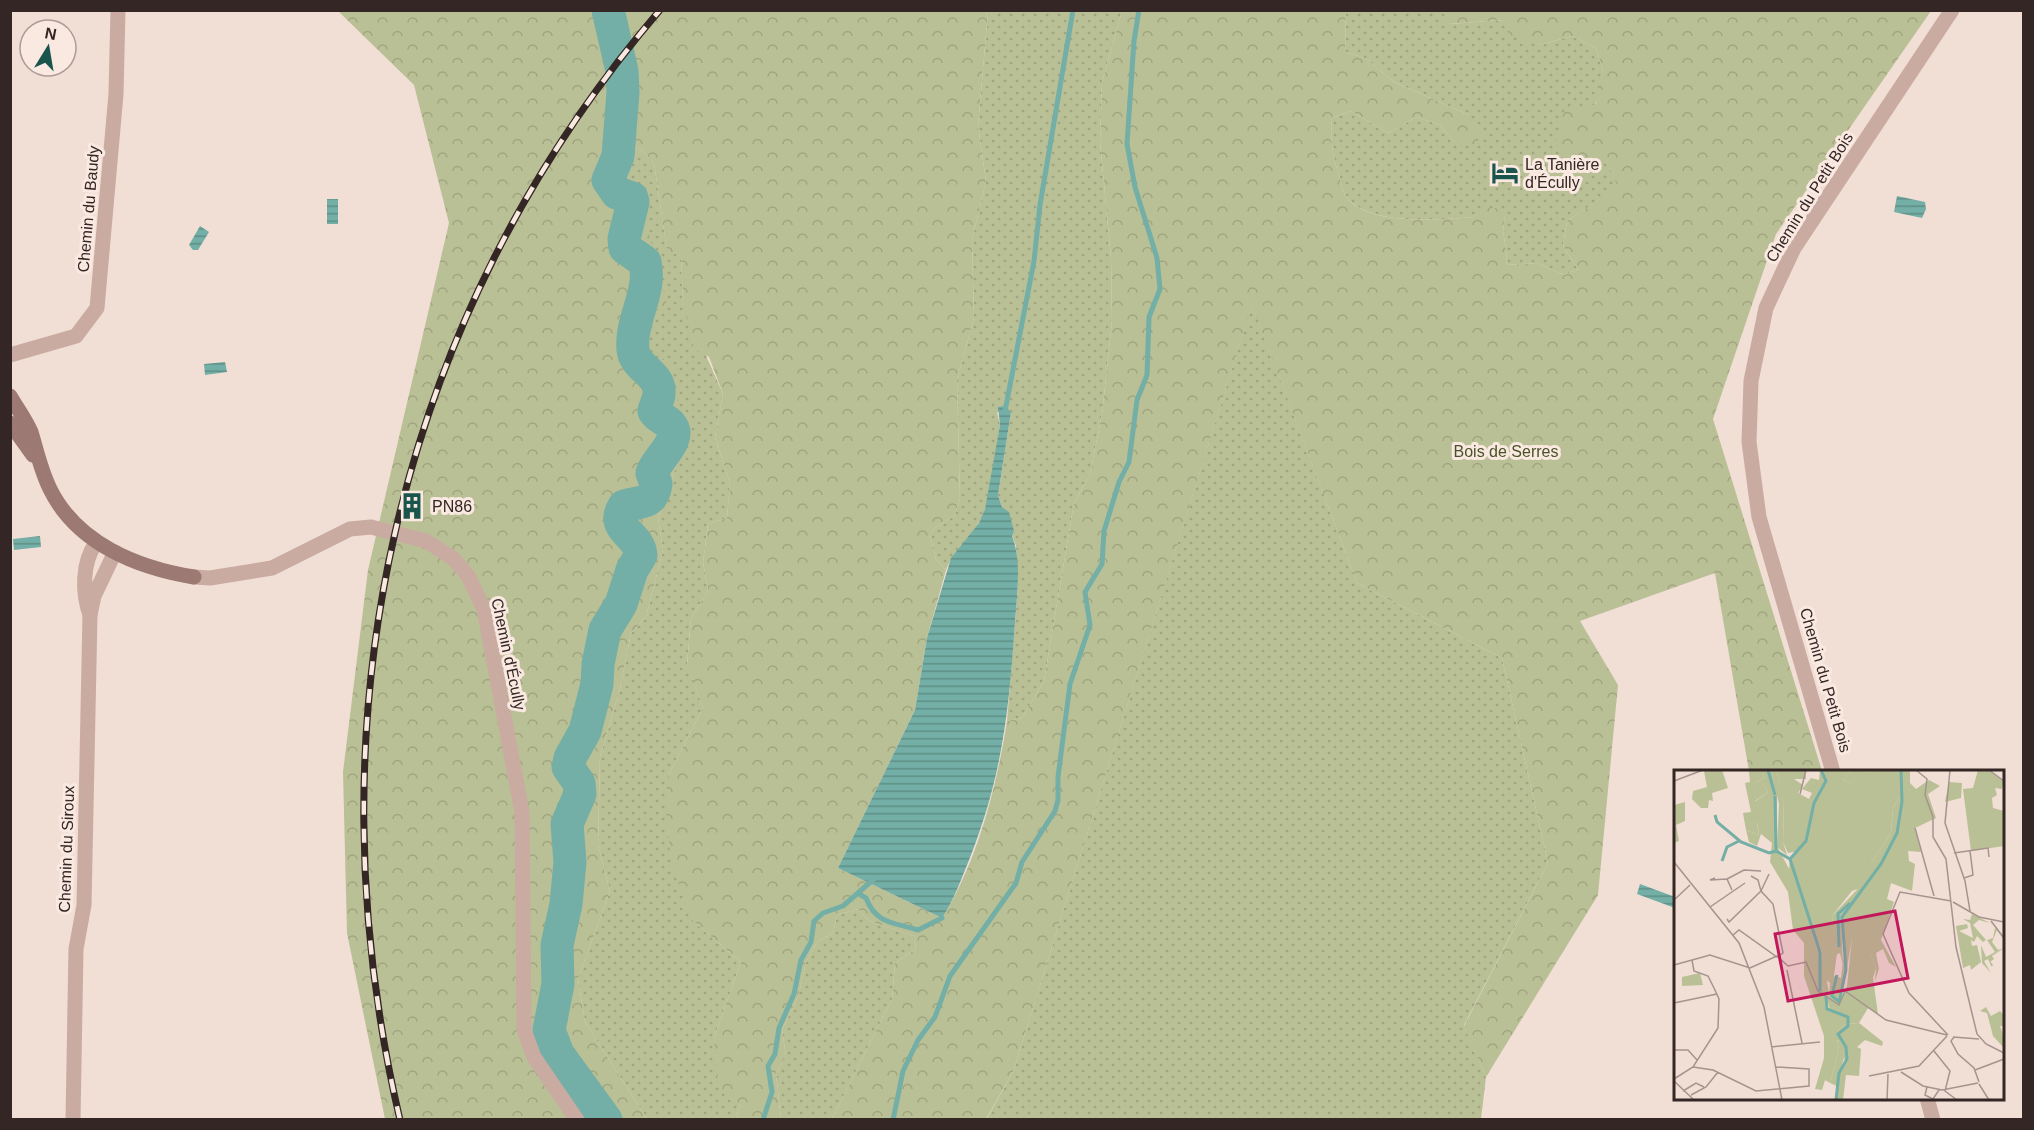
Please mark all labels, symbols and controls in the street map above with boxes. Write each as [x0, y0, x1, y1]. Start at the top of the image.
north arrow [18, 18, 78, 78]
text: N [43, 24, 58, 43]
street label: Chemin du Petit Bois [1763, 129, 1856, 265]
street label: Chemin du Baudy [74, 145, 103, 273]
place label: La Tanière d'Écully [1525, 156, 1600, 191]
hotel icon: La Tanière d'Écully [1490, 158, 1520, 188]
park label: Bois de Serres [1454, 443, 1558, 460]
building icon: PN86 [397, 491, 427, 521]
place label: PN86 [432, 498, 472, 515]
street label: Chemin d'Écully [488, 596, 530, 712]
street label: Chemin du Petit Bois [1797, 606, 1854, 754]
inset map [1674, 770, 2004, 1100]
street label: Chemin du Siroux [56, 785, 77, 913]

